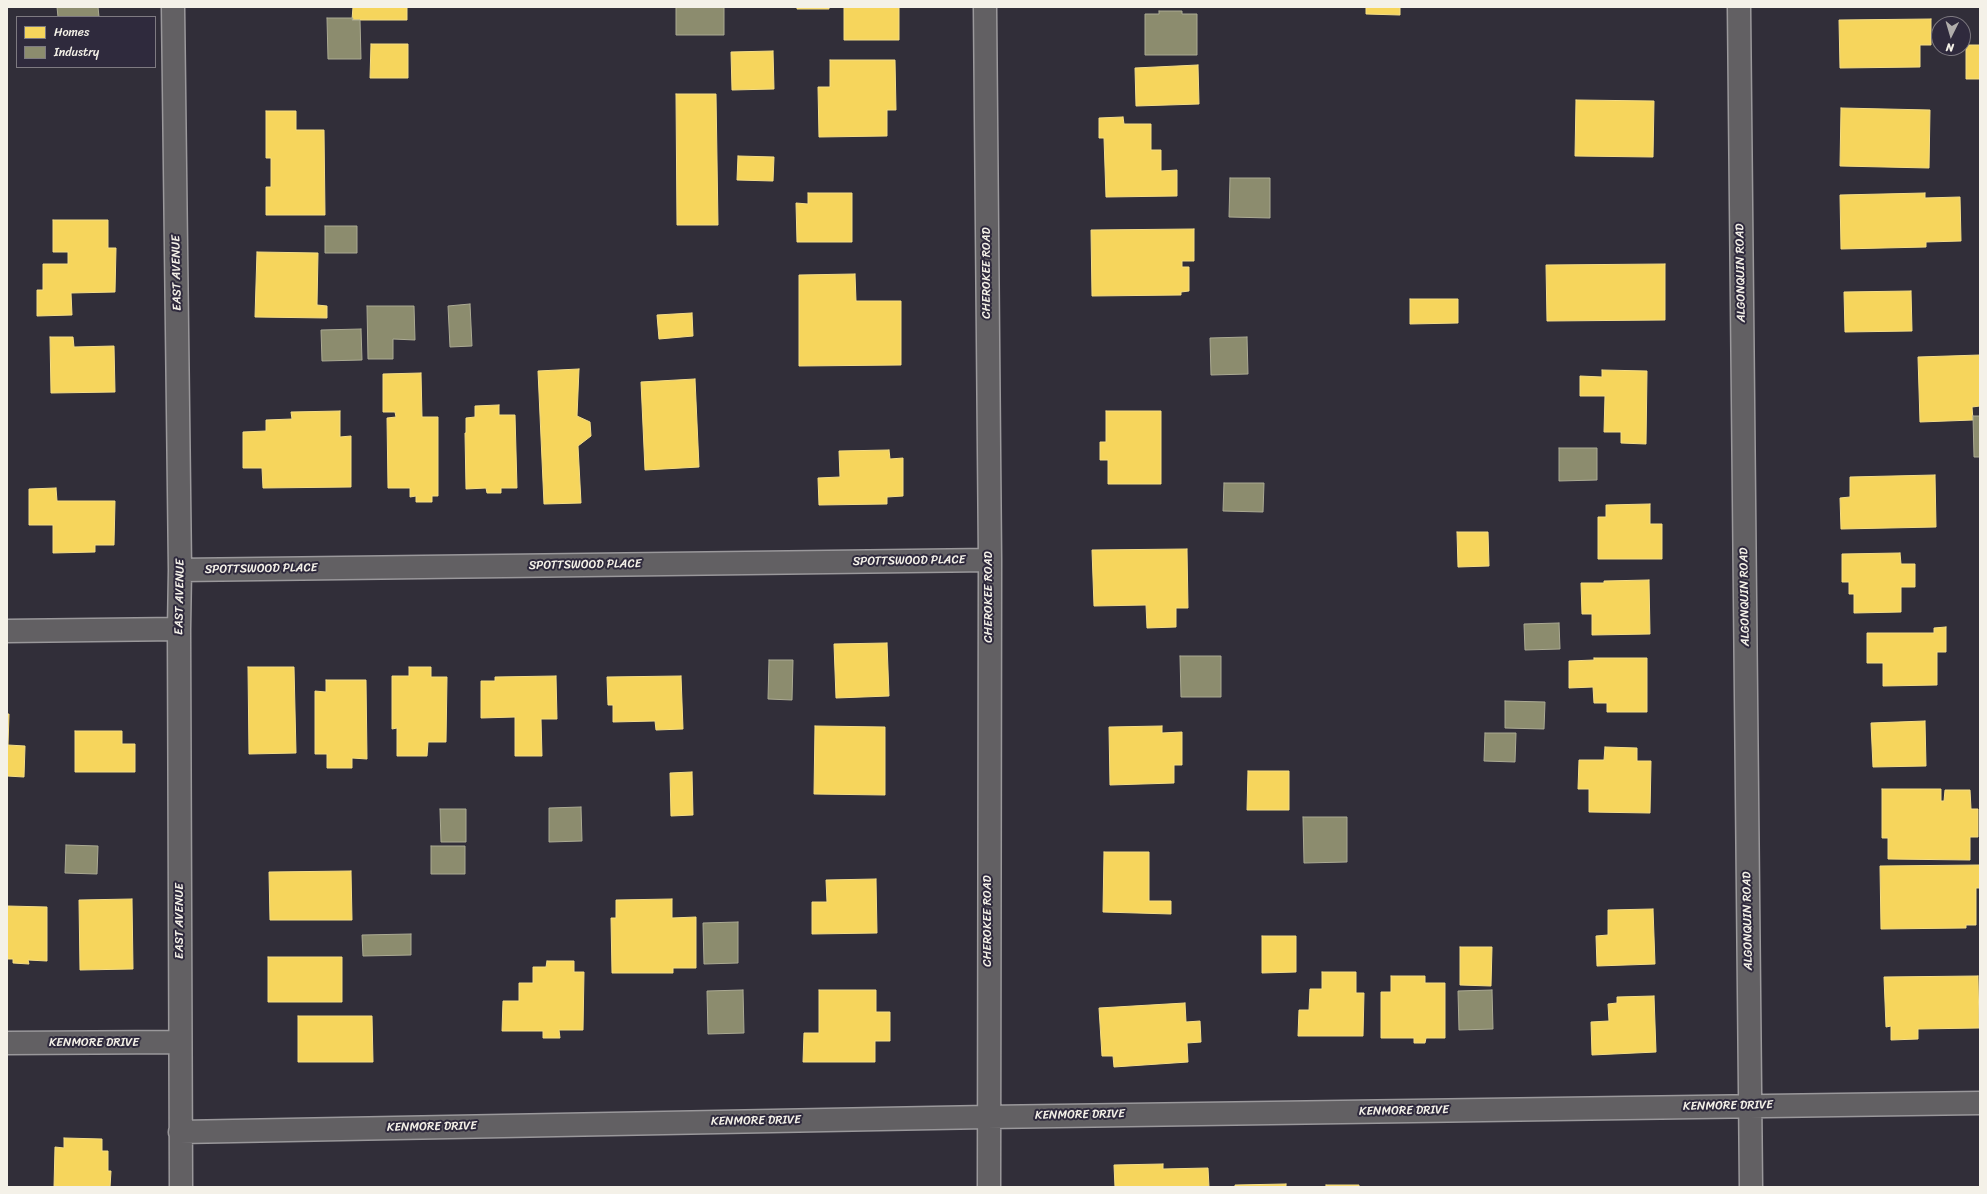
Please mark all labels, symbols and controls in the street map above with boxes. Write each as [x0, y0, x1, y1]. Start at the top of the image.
legend [16, 16, 156, 68]
north arrow [1931, 16, 1971, 56]
text: Homes [54, 21, 90, 43]
text: N [1945, 38, 1955, 57]
text: Industry [54, 41, 99, 63]
street label: ALGONQUIN ROAD [1733, 223, 1749, 323]
street label: CHEROKEE ROAD [980, 227, 994, 319]
street label: EAST AVENUE [169, 235, 185, 311]
street label: ALGONQUIN ROAD [1737, 547, 1753, 647]
street label: CHEROKEE ROAD [982, 551, 996, 643]
street label: SPOTTSWOOD PLACE [853, 553, 965, 569]
street label: SPOTTSWOOD PLACE [529, 557, 641, 573]
street label: EAST AVENUE [172, 559, 188, 635]
street label: SPOTTSWOOD PLACE [205, 561, 317, 577]
street label: ALGONQUIN ROAD [1740, 871, 1756, 971]
street label: CHEROKEE ROAD [981, 875, 995, 967]
street label: EAST AVENUE [173, 883, 187, 959]
street label: KENMORE DRIVE [49, 1036, 139, 1050]
street label: KENMORE DRIVE [1683, 1098, 1773, 1114]
street label: KENMORE DRIVE [1359, 1103, 1449, 1119]
street label: KENMORE DRIVE [1035, 1107, 1125, 1123]
street label: KENMORE DRIVE [711, 1113, 801, 1129]
street label: KENMORE DRIVE [387, 1119, 477, 1135]

